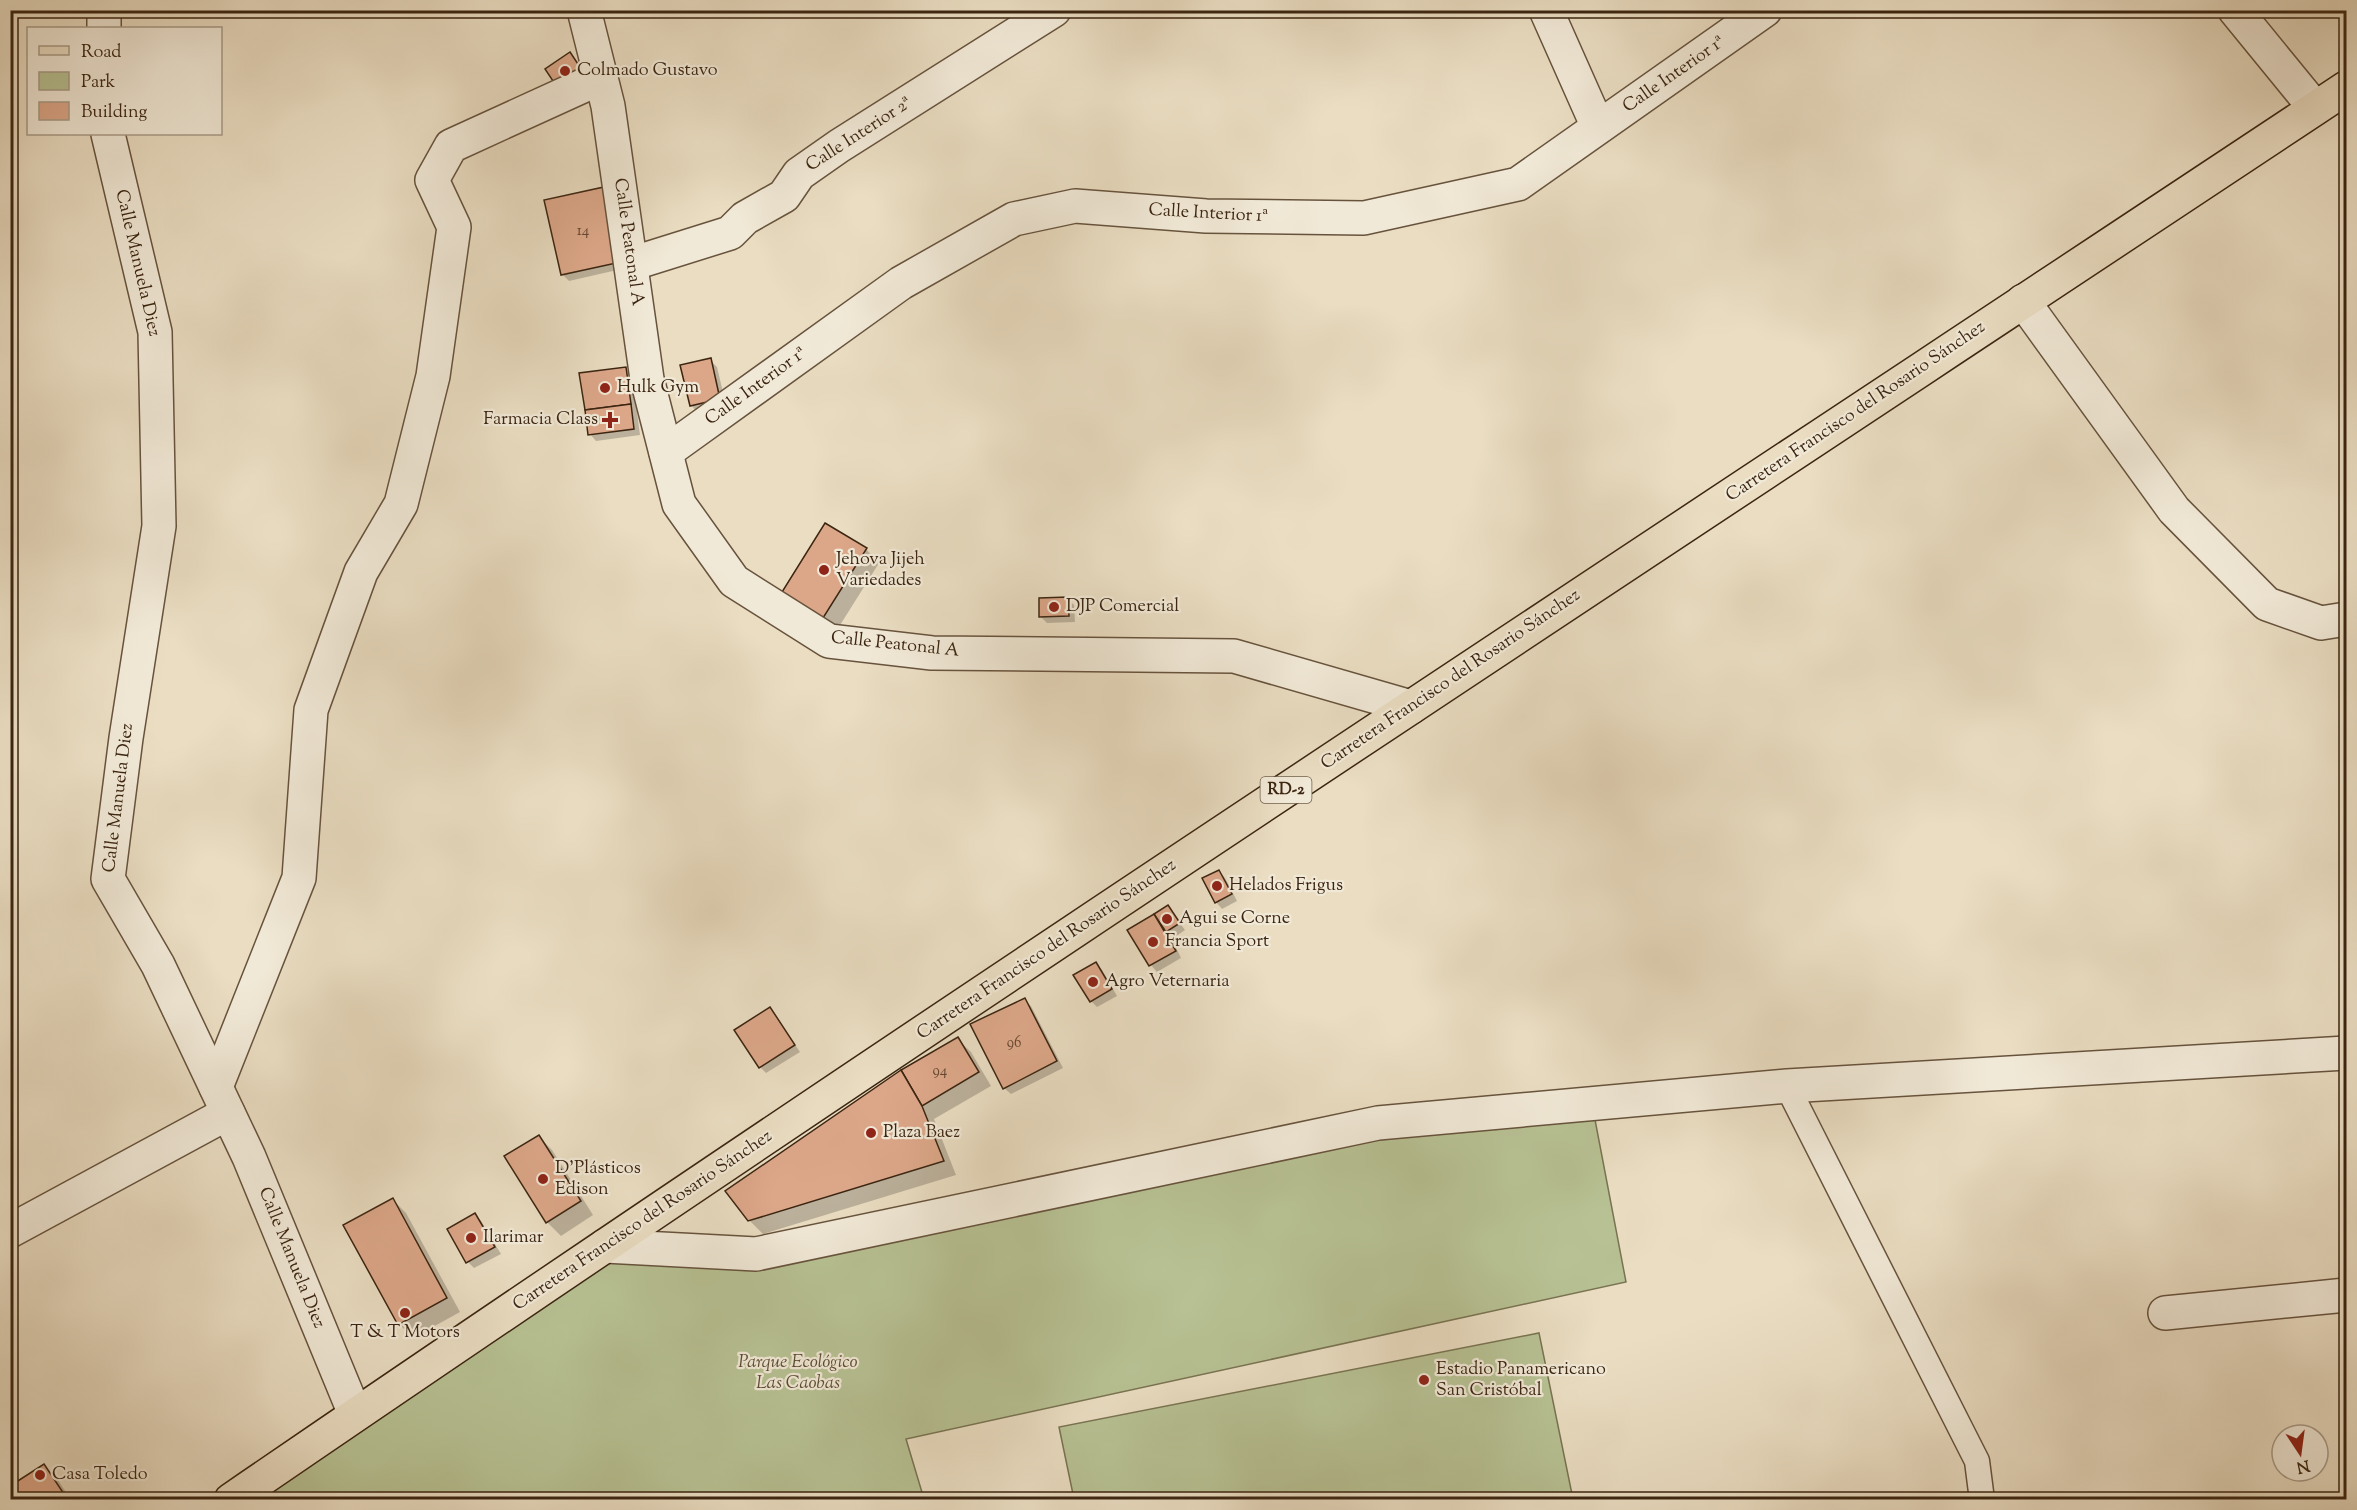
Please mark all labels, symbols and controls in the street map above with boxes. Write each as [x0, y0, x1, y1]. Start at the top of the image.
legend [27, 27, 222, 135]
street label: Calle Interior 1ª [1618, 30, 1731, 120]
text: Road [81, 40, 121, 66]
place label: Colmado Gustavo [577, 58, 718, 84]
marker: Colmado Gustavo [558, 64, 572, 78]
text: Park [81, 70, 116, 96]
street label: Calle Interior 2ª [801, 91, 917, 179]
text: Building [81, 100, 147, 126]
street label: Calle Peatonal A [606, 176, 650, 308]
street label: Calle Manuela Diez [107, 187, 167, 339]
street label: Calle Interior 1ª [1148, 198, 1269, 230]
house number: 14 [577, 221, 590, 242]
street label: Carretera Francisco del Rosario Sánchez [1721, 315, 1991, 509]
street label: Calle Interior 1ª [700, 341, 812, 433]
place label: Hulk Gym [617, 375, 699, 401]
marker: Hulk Gym [598, 381, 612, 395]
place label: Farmacia Class [483, 407, 598, 433]
marker: Farmacia Class [603, 413, 617, 427]
place label: Jehova Jijeh Variedades [835, 547, 925, 594]
marker: Jehova Jijeh Variedades [817, 563, 831, 577]
street label: Carretera Francisco del Rosario Sánchez [1316, 583, 1586, 777]
place label: DJP Comercial [1066, 594, 1179, 620]
marker: DJP Comercial [1047, 600, 1061, 614]
street label: Calle Peatonal A [830, 625, 961, 665]
street label: Calle Manuela Diez [97, 722, 141, 874]
road number: RD-2 [1260, 777, 1312, 803]
street label: Carretera Francisco del Rosario Sánchez [912, 853, 1182, 1047]
place label: Helados Frigus [1229, 873, 1343, 899]
marker: Helados Frigus [1210, 879, 1224, 893]
place label: Agui se Corne [1179, 906, 1290, 932]
marker: Agui se Corne [1160, 912, 1174, 926]
place label: Francia Sport [1165, 929, 1269, 955]
marker: Francia Sport [1146, 935, 1160, 949]
place label: Agro Veternaria [1105, 969, 1230, 995]
marker: Agro Veternaria [1086, 975, 1100, 989]
house number: 96 [1007, 1033, 1021, 1054]
house number: 94 [933, 1061, 948, 1082]
place label: Plaza Baez [883, 1120, 960, 1146]
street label: Carretera Francisco del Rosario Sánchez [508, 1124, 778, 1318]
marker: Plaza Baez [864, 1126, 878, 1140]
place label: D'Plásticos Edison [555, 1156, 641, 1203]
marker: D'Plásticos Edison [536, 1172, 550, 1186]
street label: Calle Manuela Diez [251, 1183, 331, 1333]
place label: Ilarimar [483, 1225, 544, 1251]
marker: Ilarimar [464, 1231, 478, 1245]
marker: T & T Motors [398, 1306, 412, 1320]
place label: T & T Motors [350, 1320, 460, 1346]
park label: Parque Ecológico Las Caobas [738, 1350, 858, 1397]
place label: Estadio Panamericano San Cristóbal [1436, 1357, 1606, 1404]
marker: Estadio Panamericano San Cristóbal [1417, 1373, 1431, 1387]
north arrow [2270, 1423, 2330, 1483]
text: N [2294, 1453, 2312, 1478]
place label: Casa Toledo [52, 1462, 148, 1488]
marker: Casa Toledo [33, 1468, 47, 1482]

